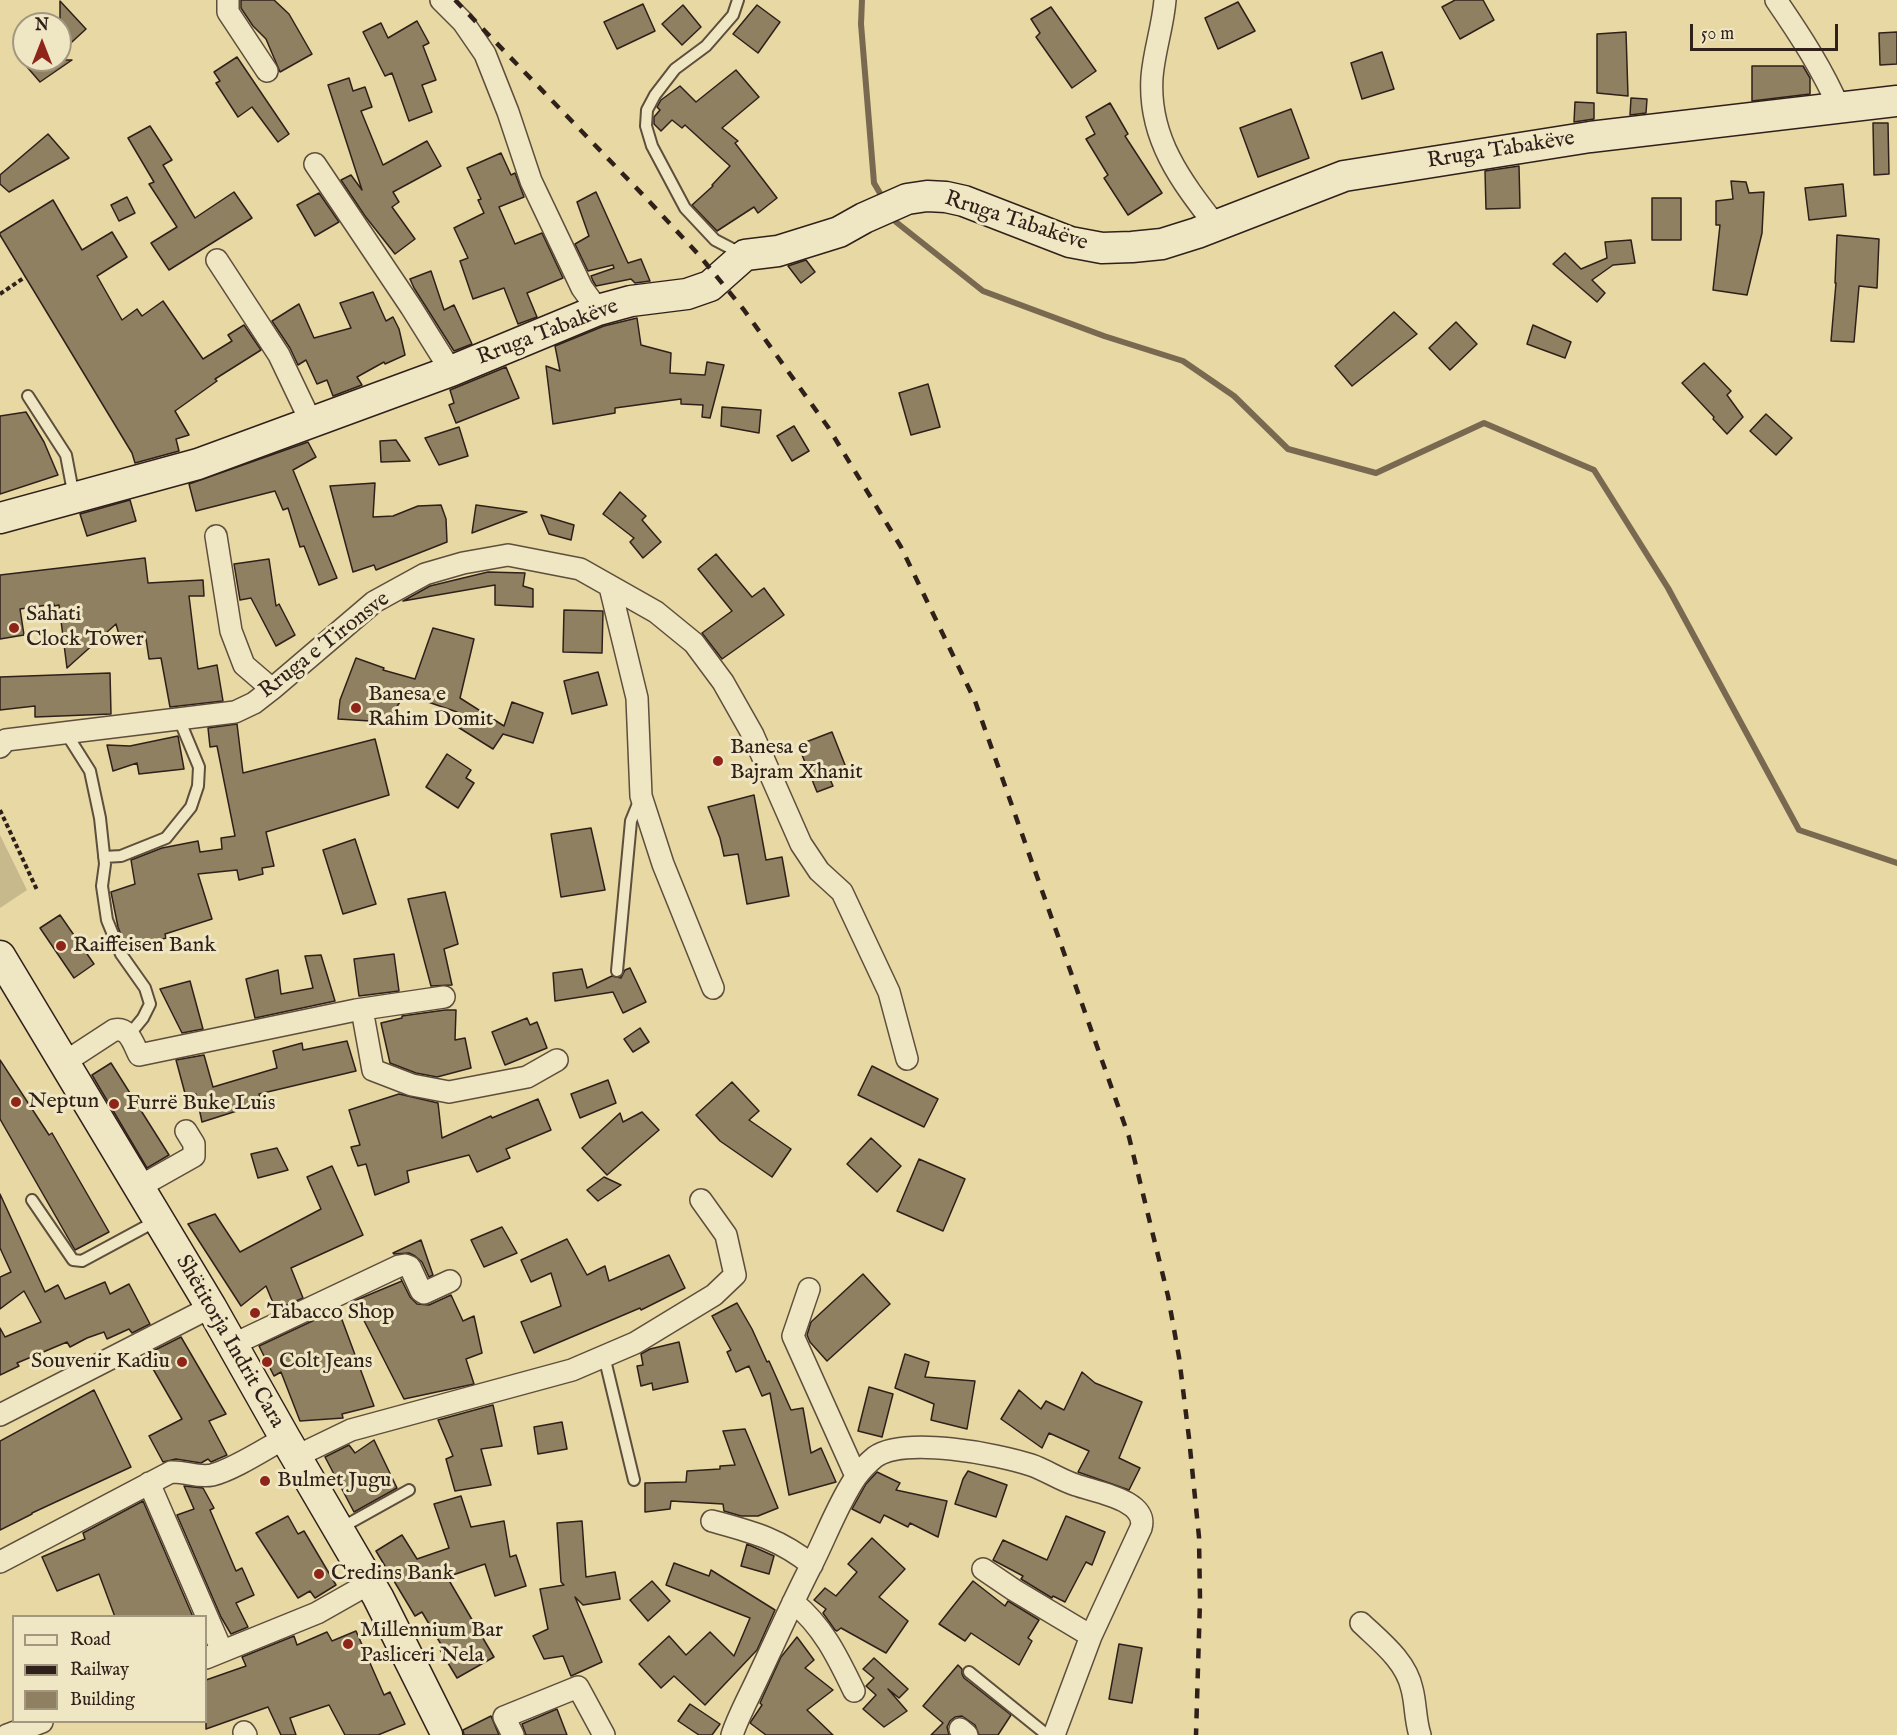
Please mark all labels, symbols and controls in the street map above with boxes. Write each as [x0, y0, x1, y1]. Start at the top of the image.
north arrow [12, 12, 72, 72]
scale bar [1693, 12, 1842, 50]
text: N [35, 16, 49, 36]
text: 50 m [1701, 23, 1734, 46]
street label: Rruga Tabakëve [1425, 126, 1577, 176]
street label: Rruga Tabakëve [941, 186, 1091, 258]
street label: Rruga Tabakëve [474, 294, 622, 372]
street label: Rruga e Tironsve [255, 587, 395, 705]
place label: Sahati Clock Tower [26, 602, 144, 654]
marker: Sahati Clock Tower [7, 621, 21, 635]
place label: Banesa e Rahim Domit [368, 682, 493, 734]
marker: Banesa e Rahim Domit [349, 701, 363, 715]
place label: Banesa e Bajram Xhanit [730, 735, 863, 786]
marker: Banesa e Bajram Xhanit [711, 754, 725, 768]
place label: Raiffeisen Bank [73, 933, 216, 959]
marker: Raiffeisen Bank [54, 939, 68, 953]
place label: Neptun [28, 1089, 99, 1115]
place label: Furrë Buke Luis [126, 1091, 275, 1117]
marker: Neptun [9, 1095, 23, 1109]
marker: Furrë Buke Luis [107, 1097, 121, 1111]
street label: Shëtitorja Indrit Cara [169, 1251, 289, 1433]
place label: Tabacco Shop [267, 1300, 394, 1326]
marker: Tabacco Shop [248, 1306, 262, 1320]
place label: Souvenir Kadiu [31, 1349, 170, 1375]
place label: Colt Jeans [279, 1349, 372, 1375]
marker: Souvenir Kadiu [175, 1355, 189, 1369]
marker: Colt Jeans [260, 1355, 274, 1369]
place label: Bulmet Jugu [277, 1468, 392, 1494]
marker: Bulmet Jugu [258, 1474, 272, 1488]
place label: Credins Bank [331, 1561, 454, 1587]
marker: Credins Bank [312, 1567, 326, 1581]
legend [12, 1615, 207, 1723]
place label: Millennium Bar Pasliceri Nela [360, 1618, 503, 1670]
text: Road [70, 1629, 111, 1652]
marker: Millennium Bar Pasliceri Nela [341, 1637, 355, 1651]
text: Railway [70, 1659, 129, 1682]
text: Building [70, 1689, 135, 1712]

